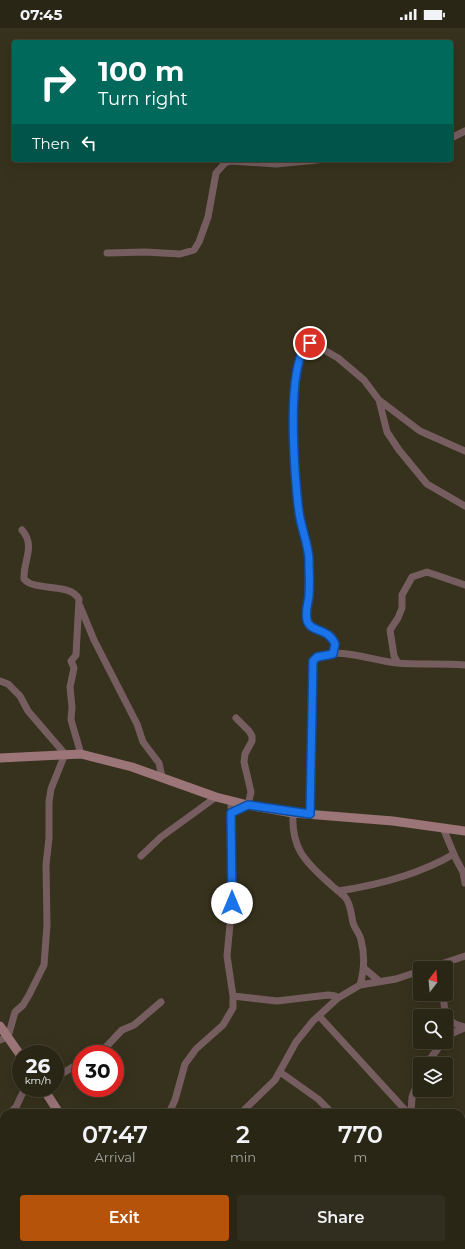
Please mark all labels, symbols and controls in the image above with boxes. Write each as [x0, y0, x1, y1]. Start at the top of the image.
text: 07:45 [20, 5, 62, 24]
text: 100 m [98, 54, 184, 88]
icon: right [32, 56, 84, 108]
text: Turn right [98, 88, 188, 110]
icon: left [78, 132, 100, 154]
text: Then [32, 134, 70, 153]
pin [293, 326, 327, 360]
icon: arrive [299, 332, 321, 354]
position arrow [211, 882, 253, 924]
north arrow [413, 961, 453, 1001]
map controls [413, 961, 453, 1097]
button: search [413, 1009, 453, 1049]
speed limit sign: 30 [72, 1045, 124, 1097]
text: 26 [26, 1054, 50, 1078]
button: layers [413, 1057, 453, 1097]
text: km/h [25, 1074, 51, 1087]
text: 07:47 [82, 1120, 148, 1149]
text: 2 [236, 1120, 250, 1149]
text: 770 [338, 1120, 383, 1149]
text: Arrival [94, 1149, 135, 1165]
text: min [230, 1149, 256, 1165]
text: m [354, 1149, 367, 1165]
button: Exit [20, 1195, 229, 1241]
button: Share [237, 1195, 445, 1241]

